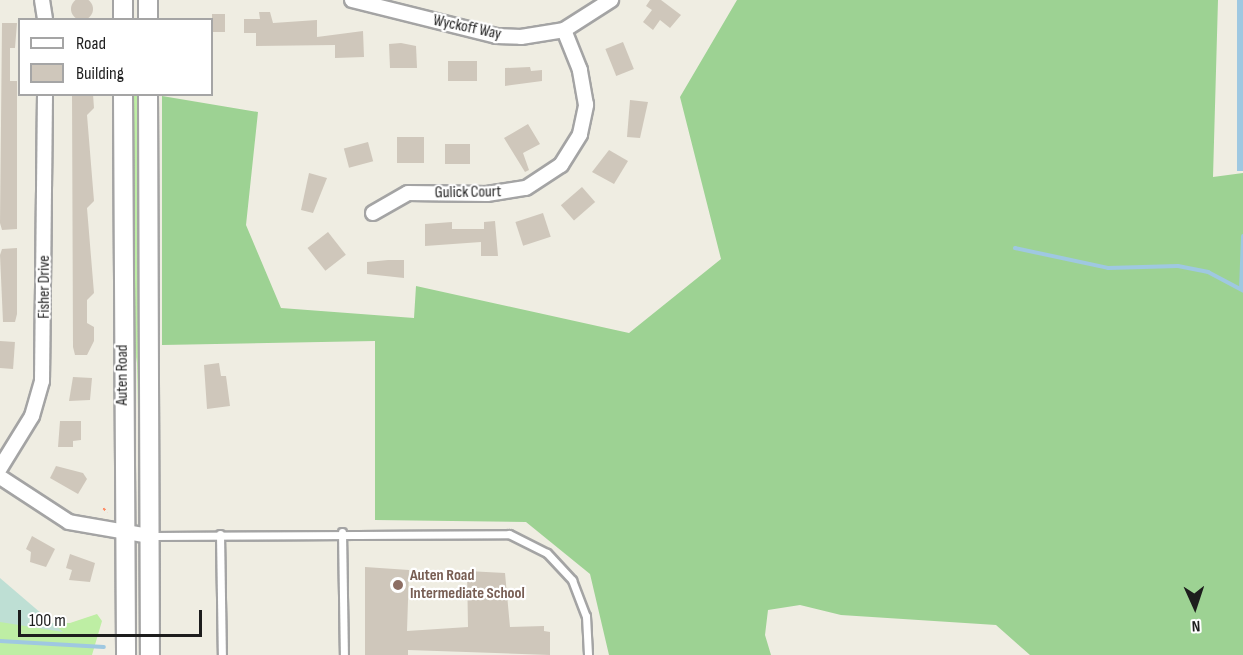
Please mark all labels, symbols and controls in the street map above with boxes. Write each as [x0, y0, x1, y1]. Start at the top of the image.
street label: Wyckoff Way [431, 11, 503, 45]
legend [18, 18, 213, 96]
text: Road [76, 33, 106, 54]
text: Building [76, 63, 124, 84]
street label: Gulick Court [435, 183, 501, 203]
street label: Fisher Drive [35, 255, 55, 319]
street label: Auten Road [113, 345, 133, 405]
place label: Auten Road Intermediate School [410, 566, 525, 604]
north arrow [1165, 577, 1225, 637]
marker: Auten Road Intermediate School [391, 578, 405, 592]
scale bar [21, 598, 206, 636]
text: 100 m [29, 610, 66, 631]
text: N [1191, 616, 1201, 635]

